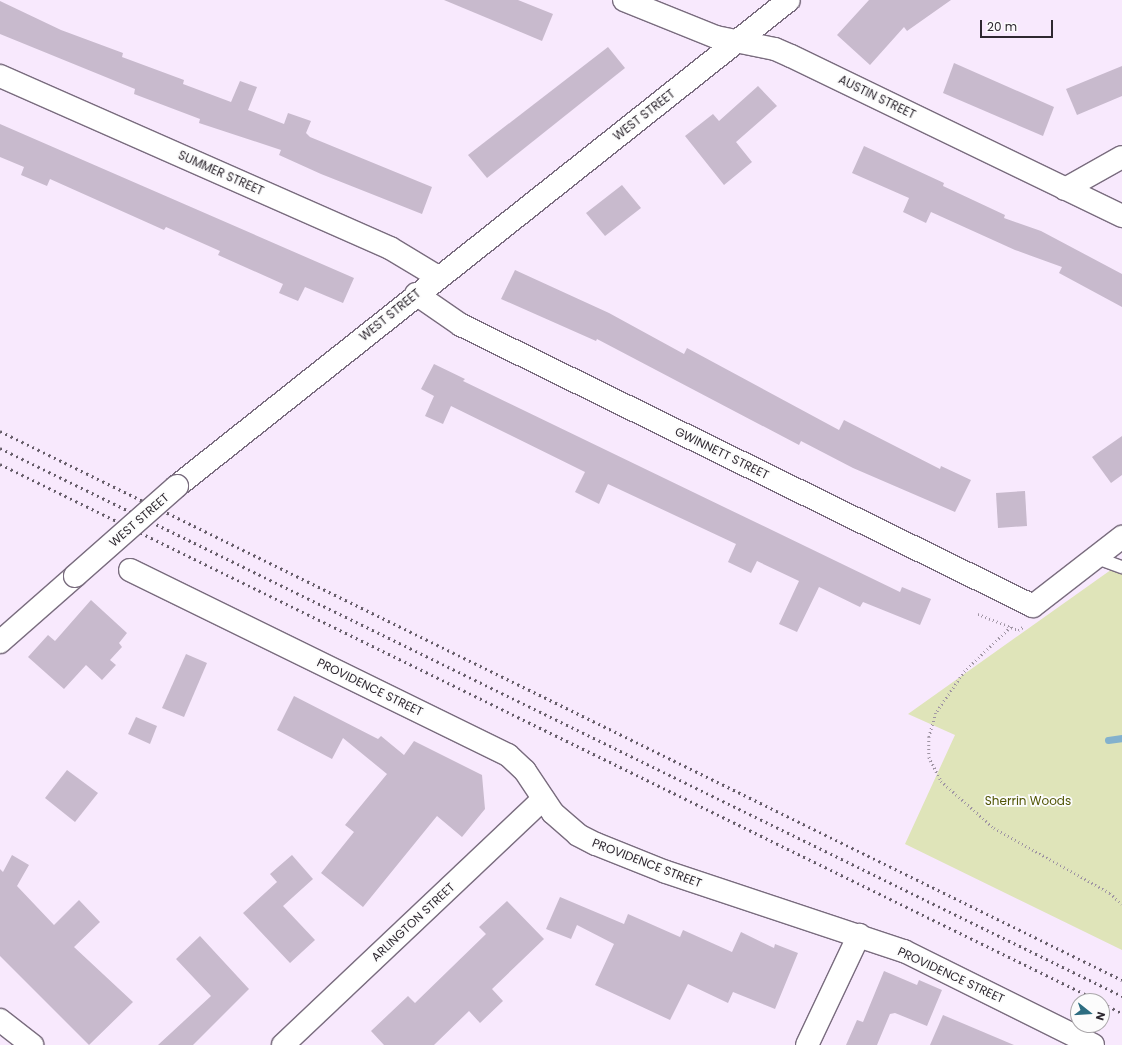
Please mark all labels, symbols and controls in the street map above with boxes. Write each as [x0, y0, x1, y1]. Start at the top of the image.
scale bar [982, 12, 1055, 38]
text: 20 m [987, 18, 1017, 35]
street label: AUSTIN STREET [836, 72, 918, 122]
street label: WEST STREET [610, 86, 678, 144]
street label: SUMMER STREET [176, 148, 266, 198]
street label: WEST STREET [357, 286, 423, 344]
street label: GWINNETT STREET [673, 424, 771, 482]
street label: WEST STREET [106, 490, 172, 550]
street label: PROVIDENCE STREET [315, 655, 425, 719]
park label: Sherrin Woods [985, 794, 1071, 808]
street label: PROVIDENCE STREET [590, 835, 704, 891]
street label: ARLINGTON STREET [368, 880, 458, 964]
street label: PROVIDENCE STREET [895, 944, 1007, 1006]
north arrow [1070, 993, 1110, 1033]
text: N [1092, 1010, 1109, 1023]

